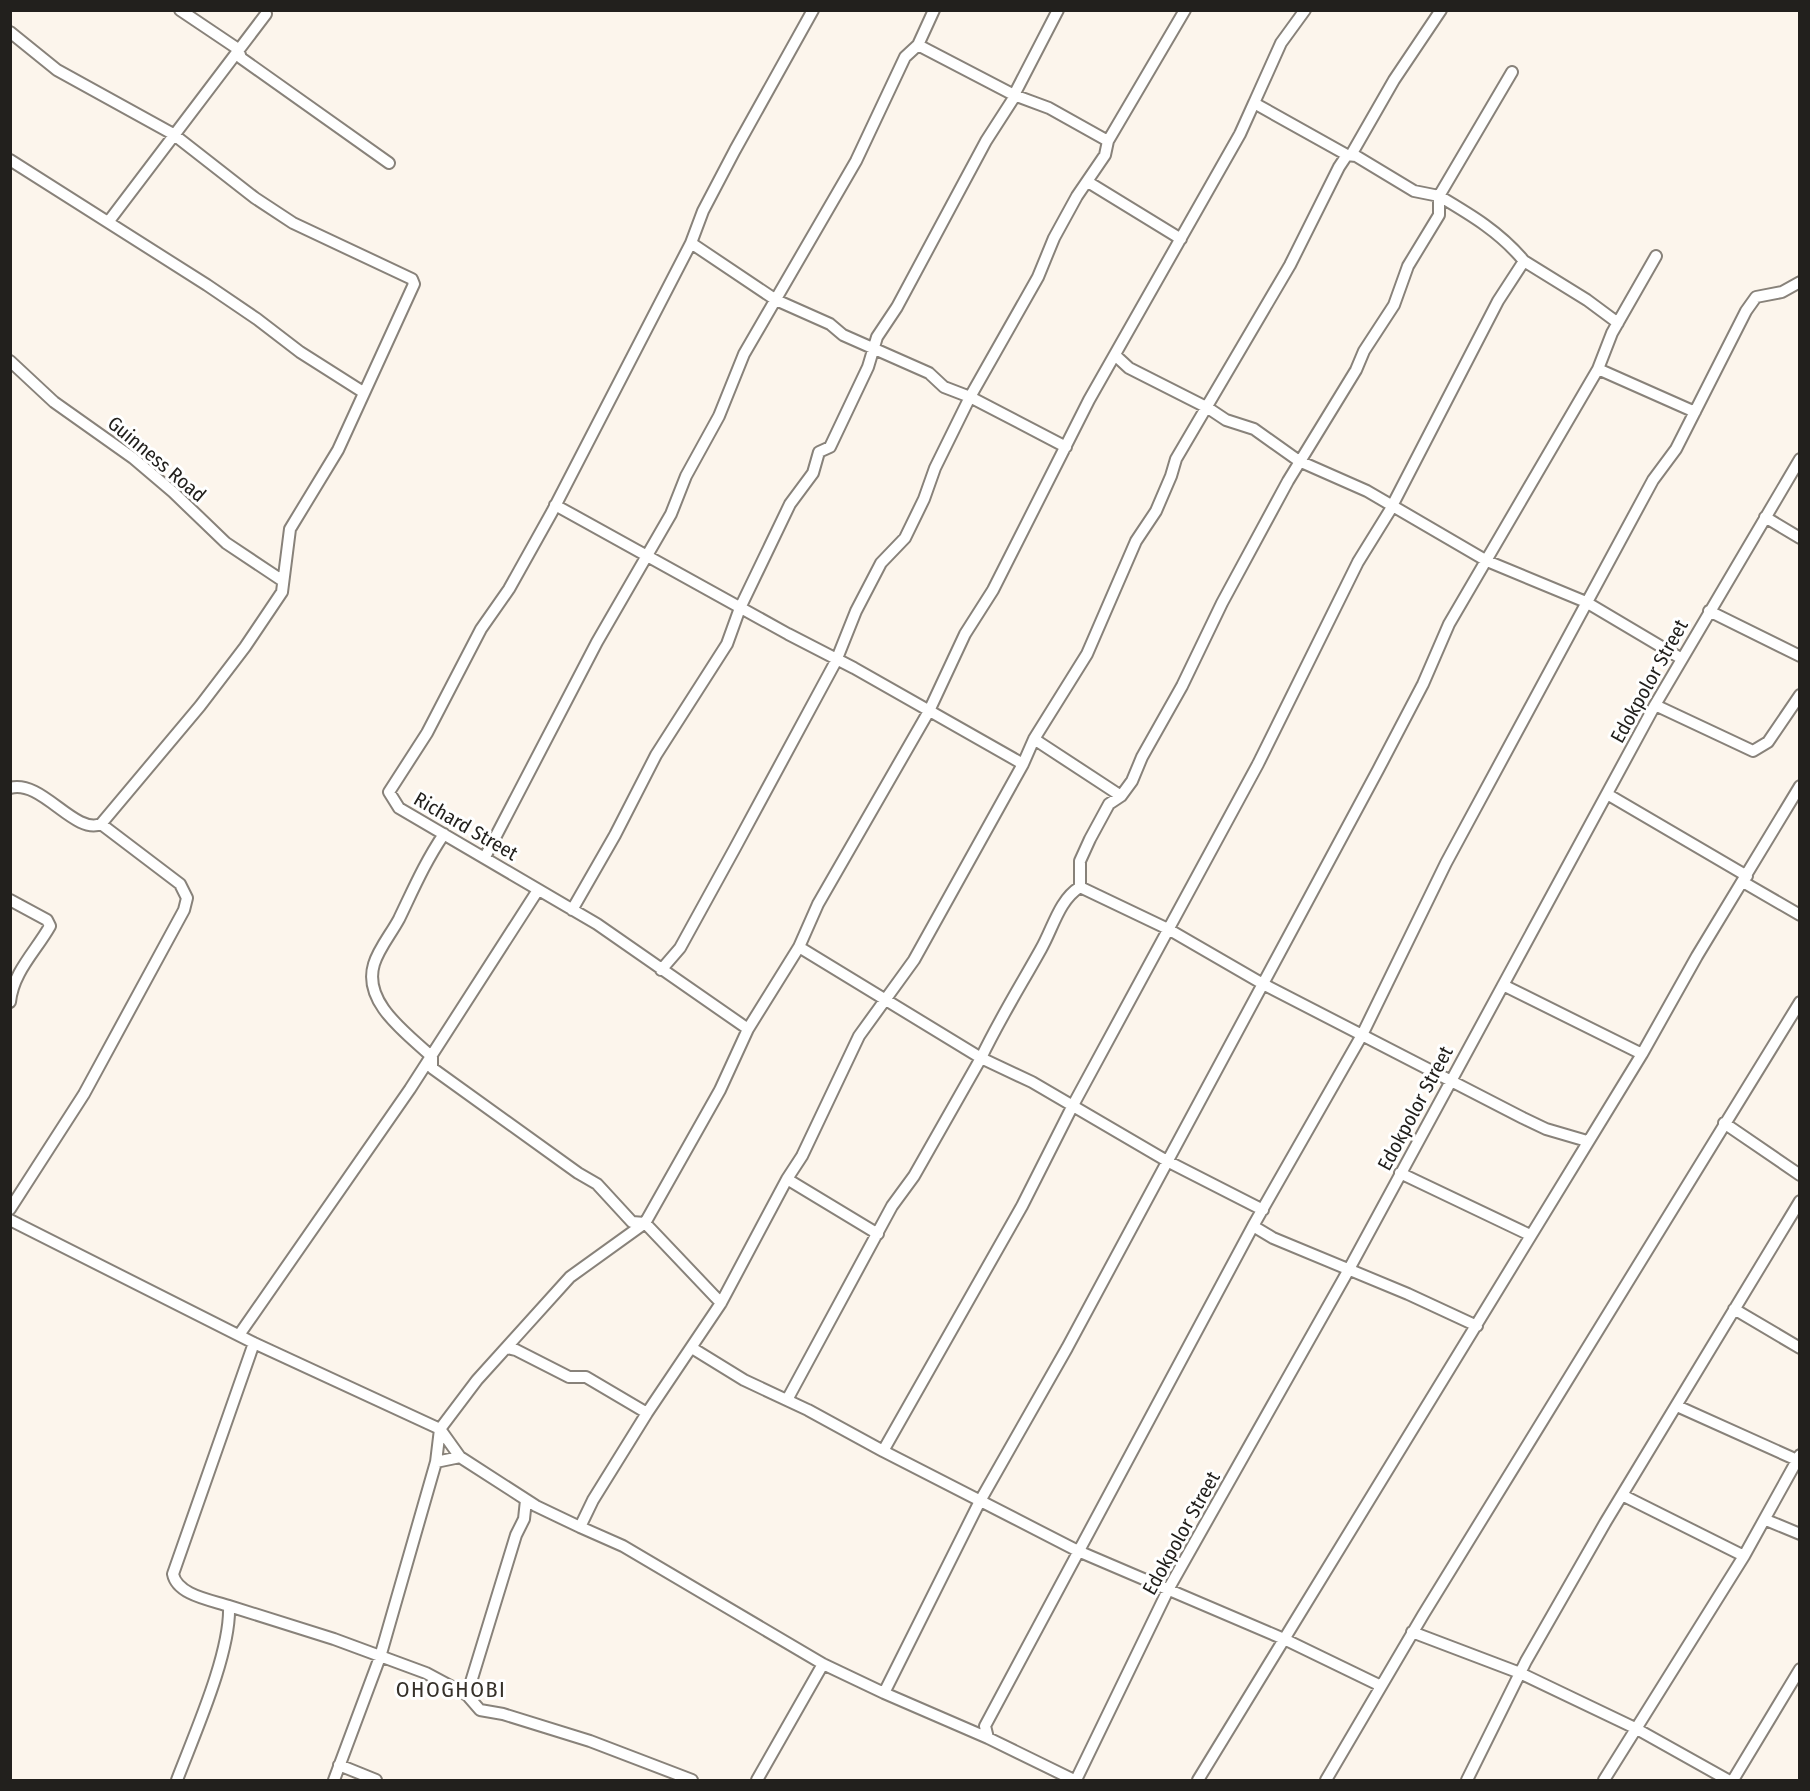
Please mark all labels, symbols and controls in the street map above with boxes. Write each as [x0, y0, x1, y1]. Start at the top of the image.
street label: Guinness Road [103, 411, 211, 507]
street label: Edokpolor Street [1605, 615, 1693, 747]
street label: Richard Street [410, 787, 523, 866]
street label: Edokpolor Street [1372, 1041, 1458, 1174]
street label: Edokpolor Street [1137, 1467, 1225, 1599]
district label: OHOGHOBI [396, 1676, 506, 1703]

